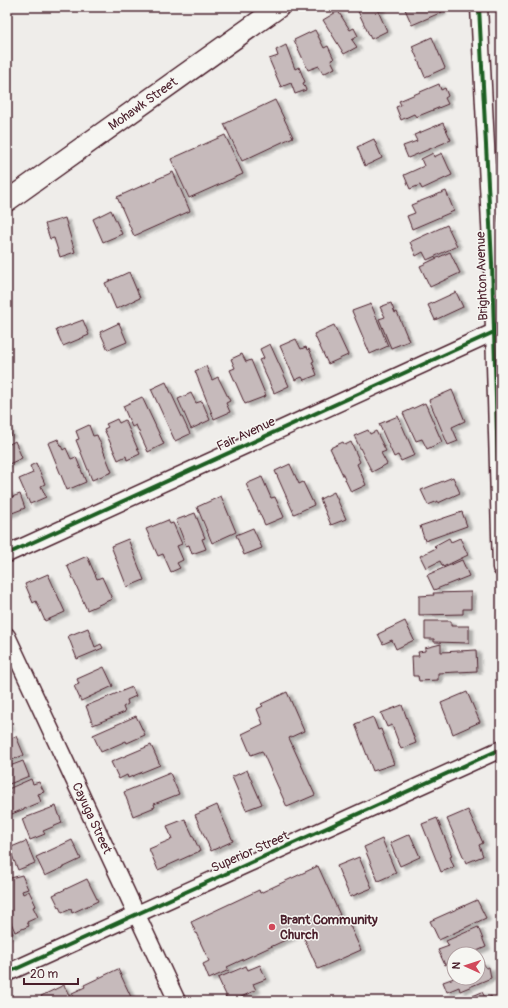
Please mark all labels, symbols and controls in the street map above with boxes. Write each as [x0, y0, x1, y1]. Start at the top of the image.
street label: Mohawk Street [105, 74, 181, 134]
street label: Brighton Avenue [472, 231, 492, 321]
street label: Fair Avenue [214, 413, 278, 455]
street label: Cayuga Street [68, 780, 116, 857]
street label: Superior Street [209, 827, 292, 876]
place label: Brant Community Church [280, 912, 378, 943]
marker: Brant Community Church [267, 922, 277, 932]
north arrow [446, 946, 486, 986]
scale bar [24, 960, 78, 986]
text: N [450, 961, 463, 970]
text: 20 m [30, 967, 59, 982]

